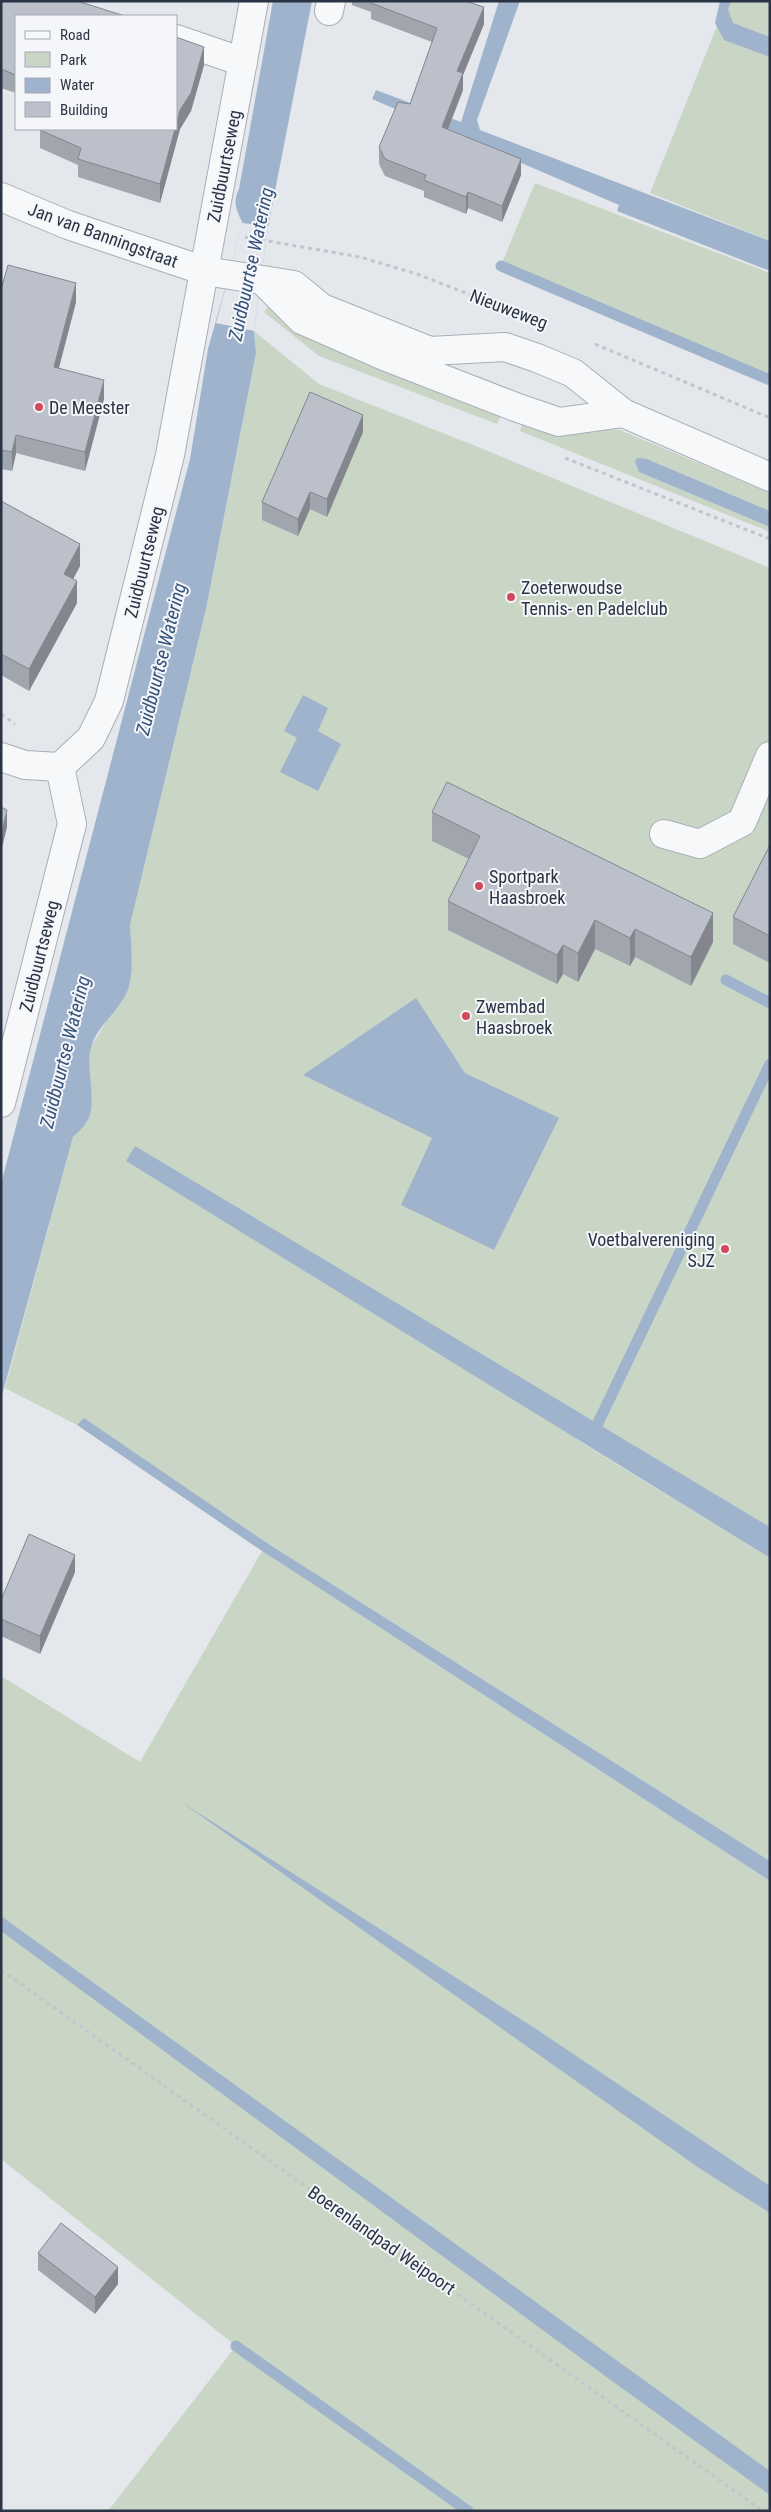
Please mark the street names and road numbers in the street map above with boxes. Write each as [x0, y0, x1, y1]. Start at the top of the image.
street label: Zuidbuurtseweg [203, 108, 245, 224]
street label: Jan van Banningstraat [25, 198, 181, 272]
street label: Nieuweweg [467, 285, 551, 333]
street label: Zuidbuurtseweg [120, 504, 168, 620]
street label: Zuidbuurtseweg [15, 898, 63, 1014]
street label: Boerenlandpad Weipoort [304, 2181, 460, 2299]

